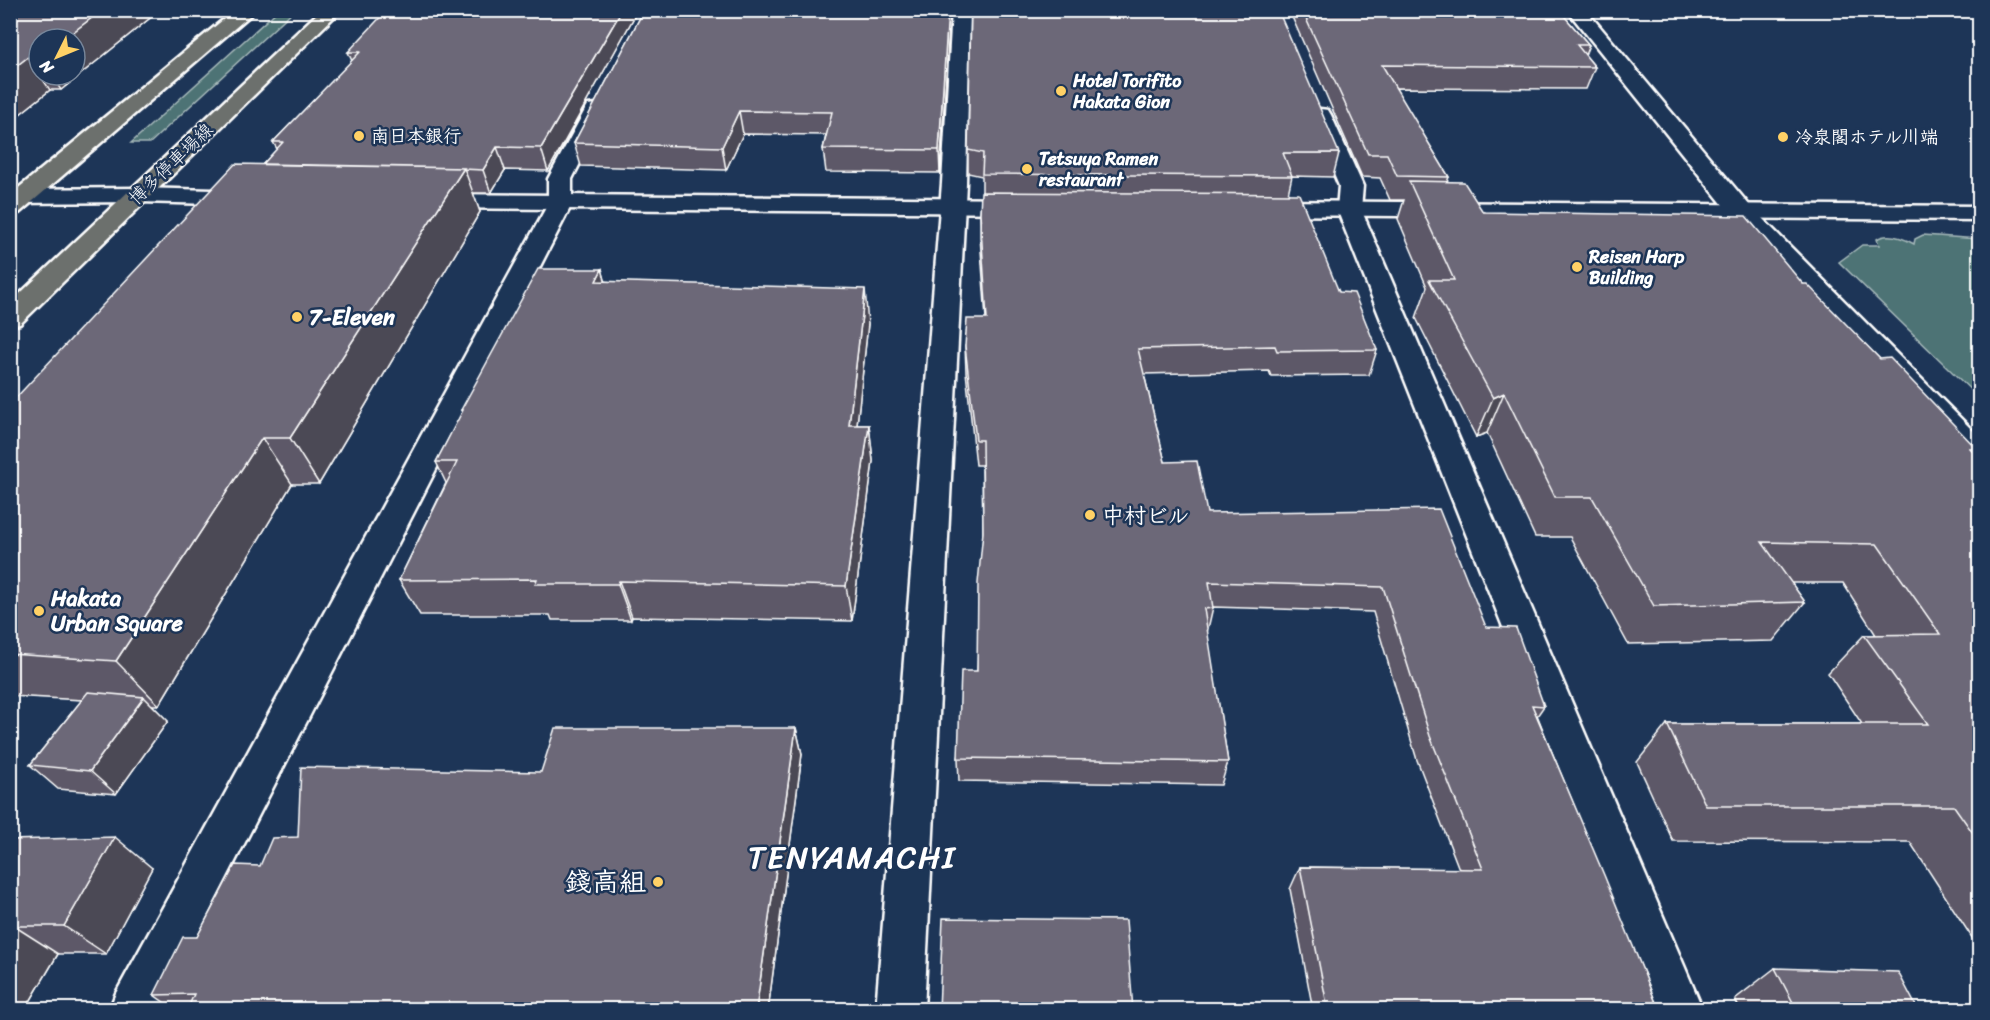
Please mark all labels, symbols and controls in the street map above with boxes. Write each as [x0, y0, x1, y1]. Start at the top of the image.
north arrow [27, 27, 87, 87]
text: N [31, 52, 61, 82]
place label: Hotel Torifito Hakata Gion [1072, 65, 1182, 118]
marker: Hotel Torifito Hakata Gion [1054, 84, 1068, 98]
street label: 博多停車場線 [121, 115, 221, 213]
place label: 南日本銀行 [371, 120, 461, 152]
place label: 冷泉閣ホテル川端 [1795, 121, 1938, 153]
marker: 南日本銀行 [352, 129, 366, 143]
marker: 冷泉閣ホテル川端 [1776, 130, 1790, 144]
place label: Tetsuya Ramen restaurant [1038, 143, 1158, 196]
marker: Tetsuya Ramen restaurant [1020, 162, 1034, 176]
place label: Reisen Harp Building [1588, 241, 1685, 294]
marker: Reisen Harp Building [1570, 260, 1584, 274]
place label: 7-Eleven [309, 298, 395, 337]
marker: 7-Eleven [290, 310, 304, 324]
place label: 中村ビル [1102, 496, 1190, 535]
marker: 中村ビル [1083, 508, 1097, 522]
place label: Hakata Urban Square [50, 579, 183, 643]
marker: Hakata Urban Square [32, 604, 46, 618]
district label: TENYAMACHI [748, 829, 957, 886]
place label: 錢高組 [565, 858, 646, 906]
marker: 錢高組 [651, 875, 665, 889]

